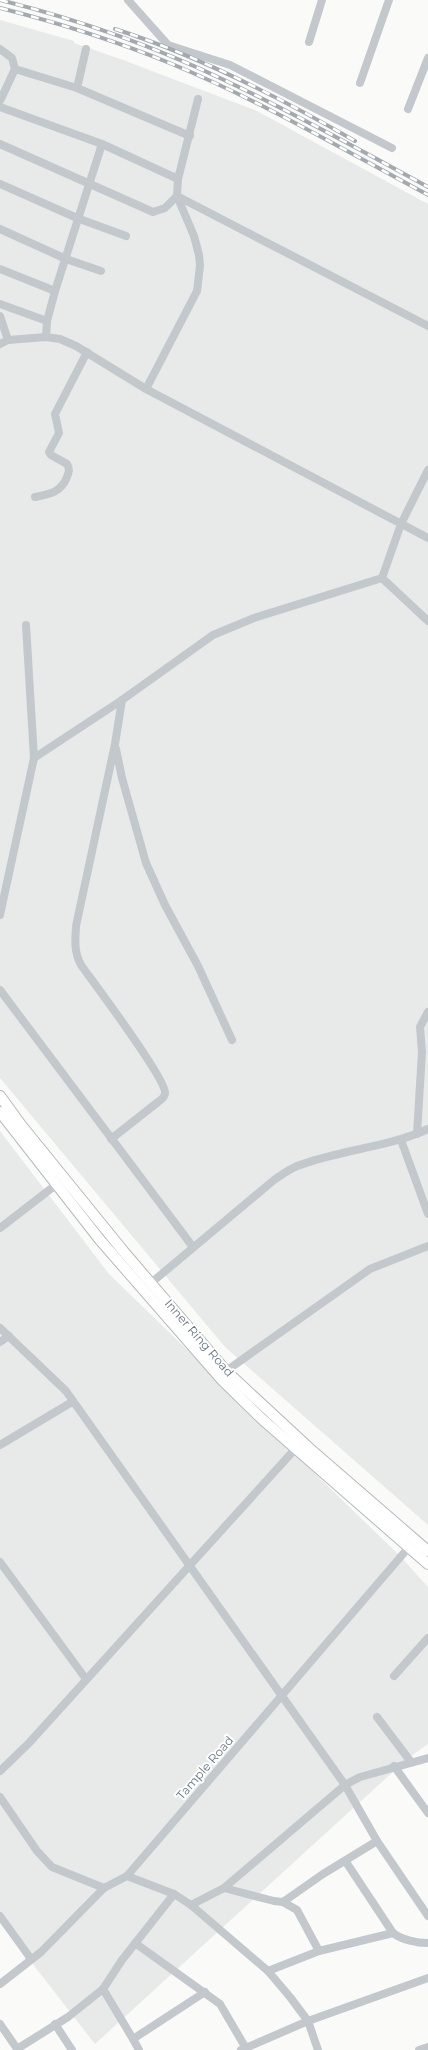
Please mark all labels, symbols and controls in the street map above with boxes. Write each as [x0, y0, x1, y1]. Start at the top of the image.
street label: Inner Ring Road [162, 1296, 237, 1380]
street label: Tample Road [173, 1733, 236, 1803]

